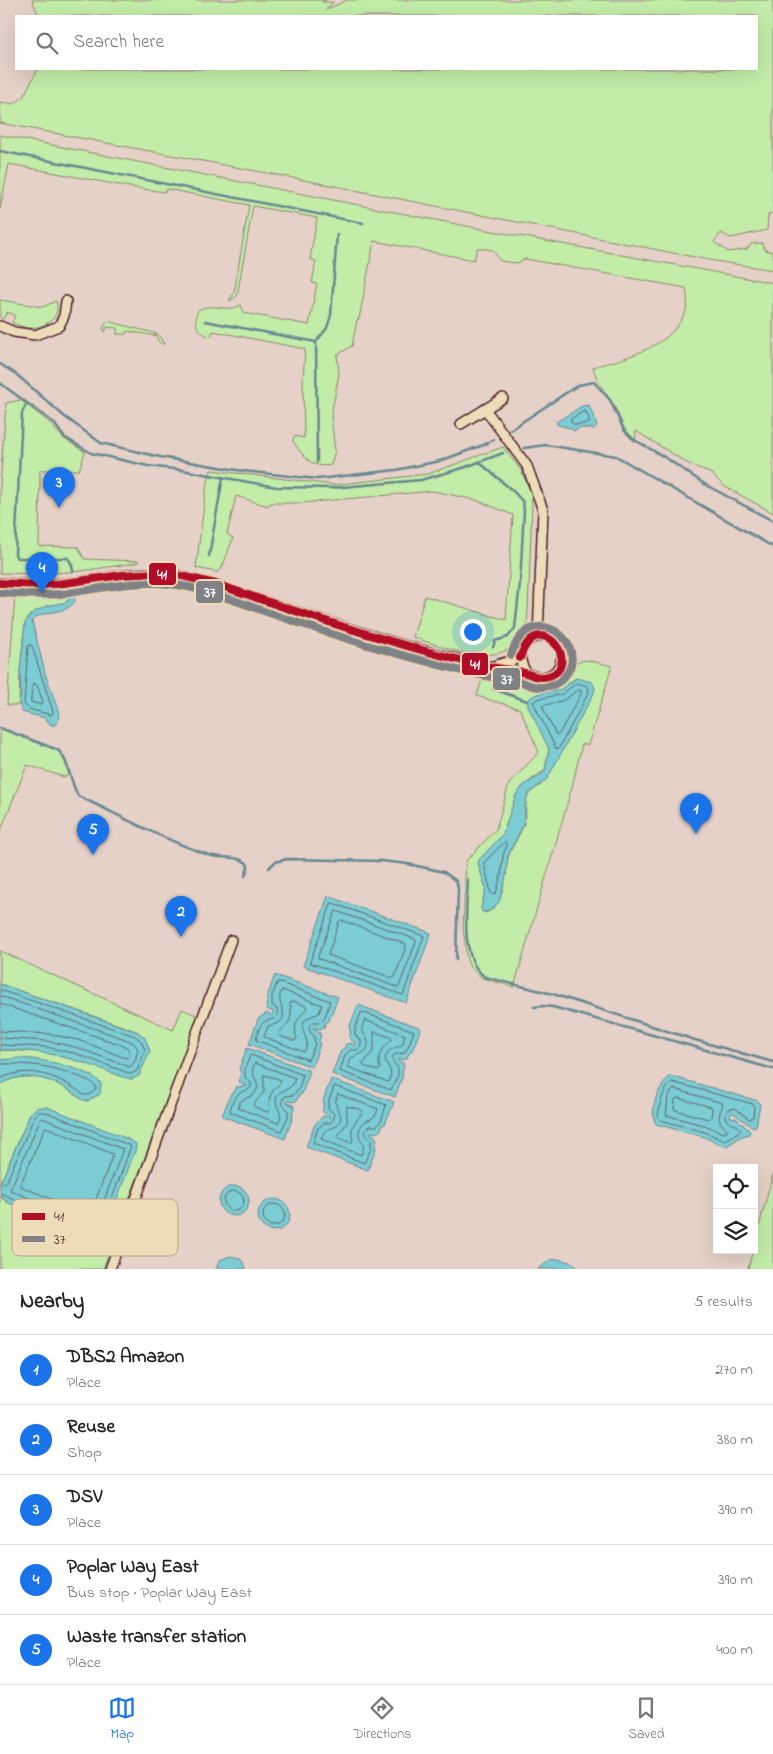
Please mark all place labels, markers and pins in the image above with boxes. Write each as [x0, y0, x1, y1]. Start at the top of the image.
pin: 3 [43, 467, 75, 508]
pin: 4 [26, 552, 58, 593]
pin: 1 [680, 793, 712, 834]
pin: 5 [77, 814, 109, 855]
pin: 2 [165, 896, 197, 937]

